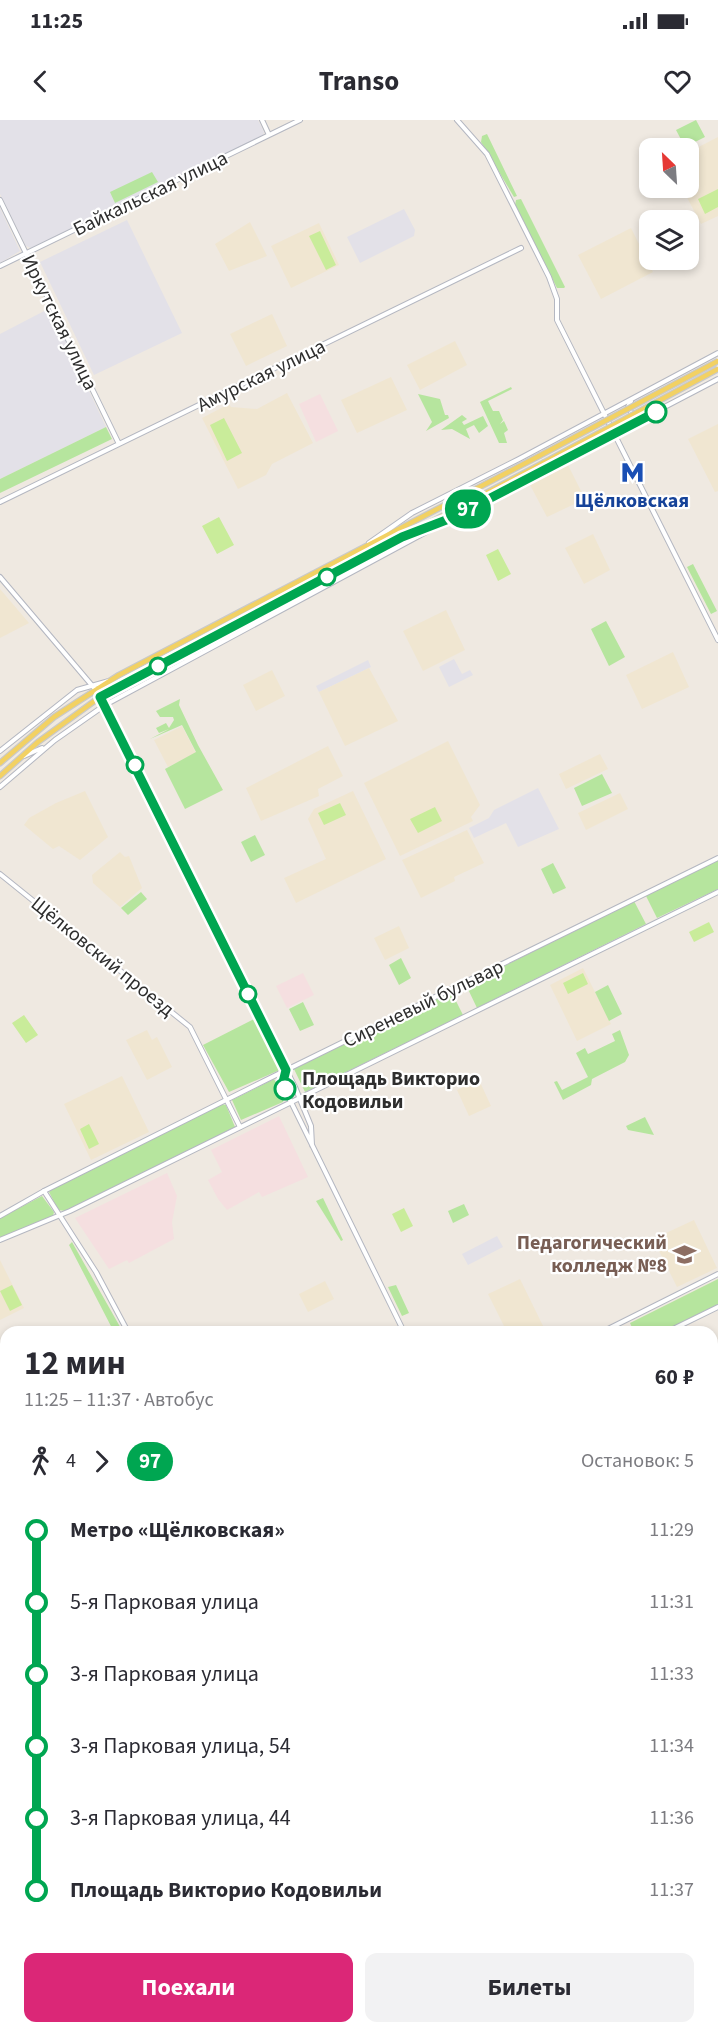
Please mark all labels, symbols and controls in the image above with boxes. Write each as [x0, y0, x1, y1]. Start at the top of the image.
text: 11:25 [30, 5, 83, 37]
text: Transo [319, 62, 399, 101]
icon: back [24, 65, 57, 98]
icon: heart [661, 65, 694, 98]
north arrow [639, 138, 699, 198]
map controls [639, 138, 699, 270]
street label: Байкальская улица [68, 144, 232, 243]
button: layers [639, 210, 699, 270]
street label: Иркутская улица [14, 250, 104, 395]
street label: Амурская улица [193, 333, 330, 419]
unlabelled marker [645, 401, 667, 423]
metro station icon: Щёлковская [619, 459, 645, 485]
place label: Щёлковская [575, 487, 689, 515]
line badge: 97 [441, 490, 495, 528]
text: 97 [457, 494, 479, 524]
unlabelled marker [318, 568, 336, 586]
unlabelled marker [149, 657, 167, 675]
unlabelled marker [126, 756, 144, 774]
street label: Щёлковский проезд [25, 890, 180, 1024]
street label: Сиреневый бульвар [338, 953, 508, 1055]
unlabelled marker [239, 985, 257, 1003]
place label: Площадь Викторио Кодовильи [302, 1065, 480, 1116]
marker: Площадь Викторио Кодовильи [274, 1078, 296, 1100]
place label: Педагогический колледж №8 [517, 1229, 667, 1280]
school or university icon: Педагогический колледж №8 [672, 1241, 698, 1267]
text: 12 мин [24, 1340, 126, 1387]
text: 60 ₽ [655, 1361, 694, 1393]
text: 11:25 – 11:37 · Автобус [24, 1386, 214, 1414]
icon: walk [24, 1445, 57, 1478]
icon: forward [85, 1445, 118, 1478]
text: 97 [139, 1446, 161, 1476]
text: 4 [66, 1447, 76, 1475]
text: Остановок: 5 [581, 1447, 694, 1475]
text: Метро «Щёлковская» [70, 1514, 285, 1546]
text: 11:29 [649, 1516, 694, 1544]
text: 5-я Парковая улица [70, 1586, 259, 1618]
text: 11:31 [649, 1588, 694, 1616]
text: 3-я Парковая улица [70, 1658, 259, 1690]
text: 11:33 [649, 1660, 694, 1688]
text: 3-я Парковая улица, 54 [70, 1730, 291, 1762]
text: 11:34 [649, 1732, 694, 1760]
text: 3-я Парковая улица, 44 [70, 1802, 291, 1834]
text: 11:36 [649, 1804, 694, 1832]
text: Площадь Викторио Кодовильи [70, 1874, 382, 1906]
text: 11:37 [649, 1876, 694, 1904]
button: Поехали [24, 1953, 353, 2022]
button: Билеты [365, 1953, 694, 2022]

